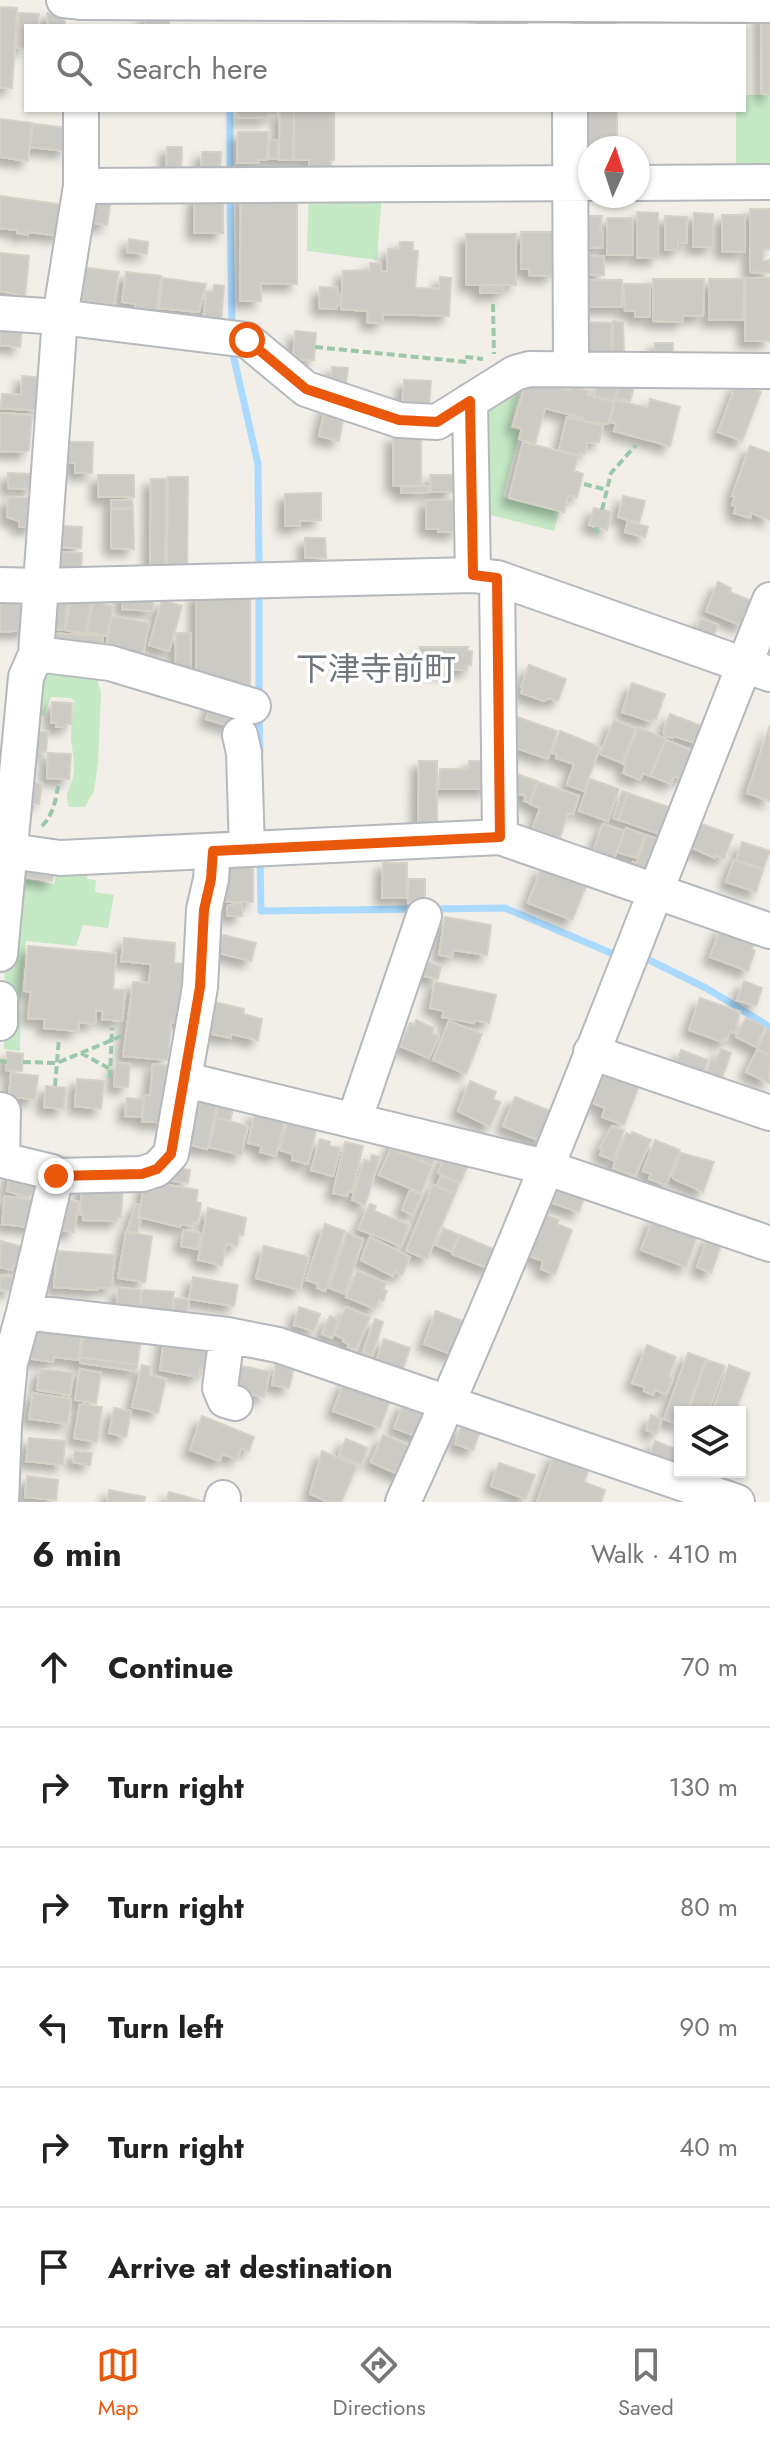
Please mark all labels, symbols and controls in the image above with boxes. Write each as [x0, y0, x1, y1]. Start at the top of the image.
search box [24, 24, 746, 112]
icon: search [52, 46, 96, 90]
text: Search here [116, 47, 268, 90]
north arrow [578, 136, 650, 208]
route start [229, 322, 265, 358]
district label: 下津寺前町 [296, 646, 456, 692]
route end [38, 1158, 74, 1194]
map controls [674, 1406, 746, 1478]
button: layers [674, 1406, 746, 1478]
text: 6 min [32, 1530, 122, 1579]
text: Walk · 410 m [591, 1535, 738, 1573]
icon: ahead [32, 1645, 76, 1689]
text: Continue [108, 1646, 234, 1689]
text: 70 m [681, 1648, 738, 1686]
icon: right [32, 1765, 76, 1809]
text: Turn right [108, 1766, 244, 1809]
text: 130 m [668, 1768, 738, 1806]
icon: right [32, 1885, 76, 1929]
text: Turn right [108, 1886, 244, 1929]
text: 80 m [680, 1888, 738, 1926]
icon: left [32, 2005, 76, 2049]
text: Turn left [108, 2006, 223, 2049]
text: 90 m [679, 2008, 738, 2046]
icon: right [32, 2125, 76, 2169]
text: Turn right [108, 2126, 244, 2169]
text: 40 m [679, 2128, 738, 2166]
icon: arrive [32, 2245, 76, 2289]
text: Arrive at destination [108, 2246, 393, 2289]
tab: Map [96, 2343, 140, 2423]
tab: Directions [333, 2343, 426, 2423]
tab: Saved [618, 2343, 674, 2423]

